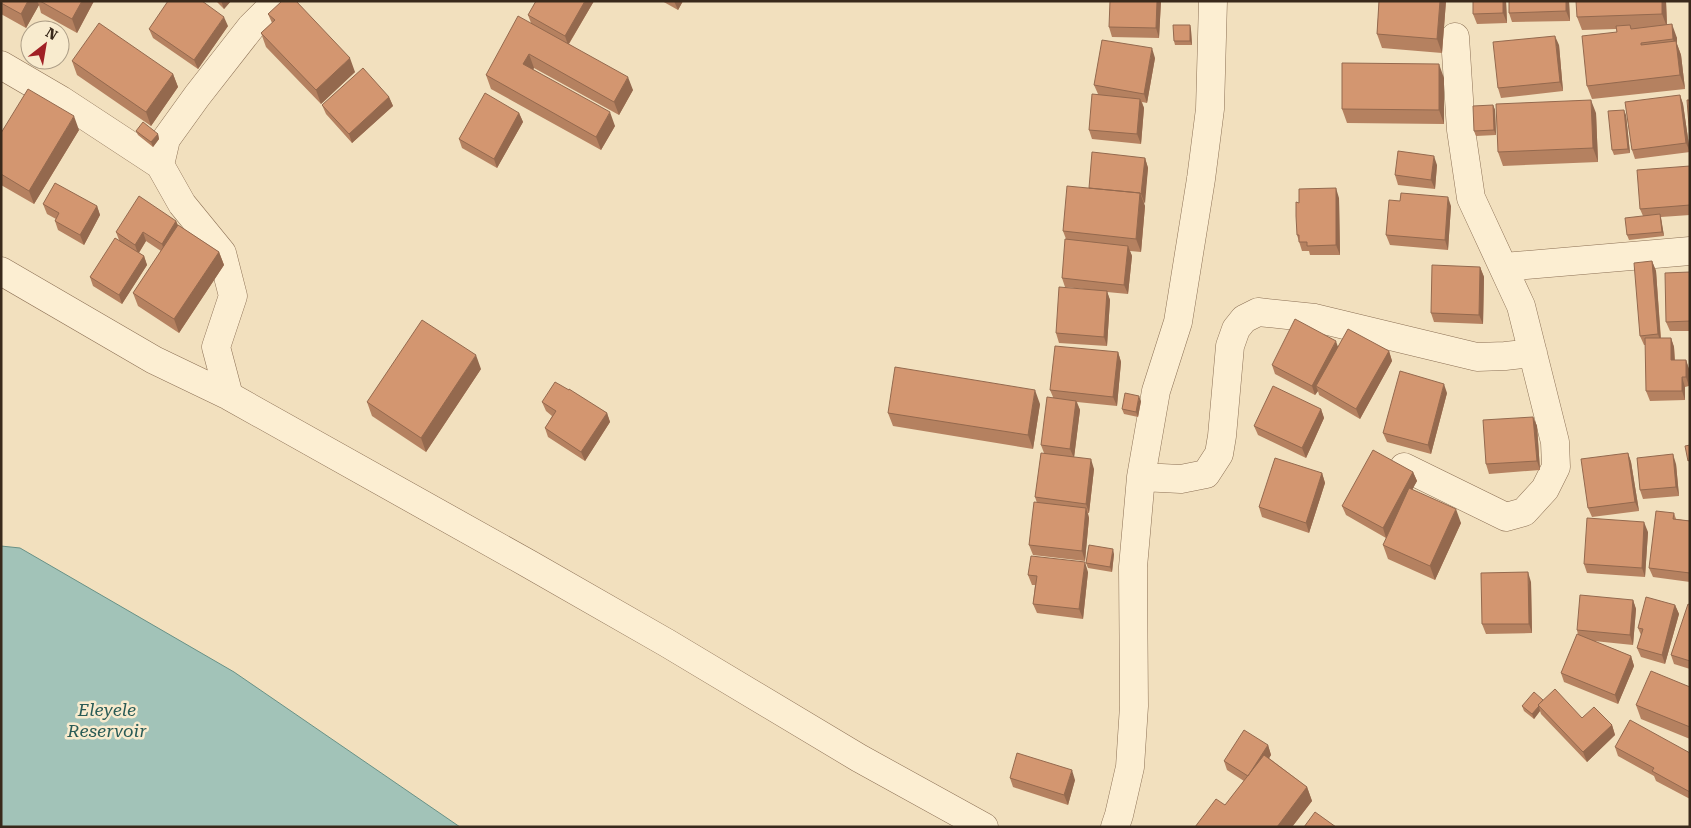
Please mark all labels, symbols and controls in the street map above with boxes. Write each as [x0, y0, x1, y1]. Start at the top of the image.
north arrow [20, 20, 70, 70]
text: N [43, 24, 61, 44]
water label: Eleyele Reservoir [66, 699, 147, 741]

